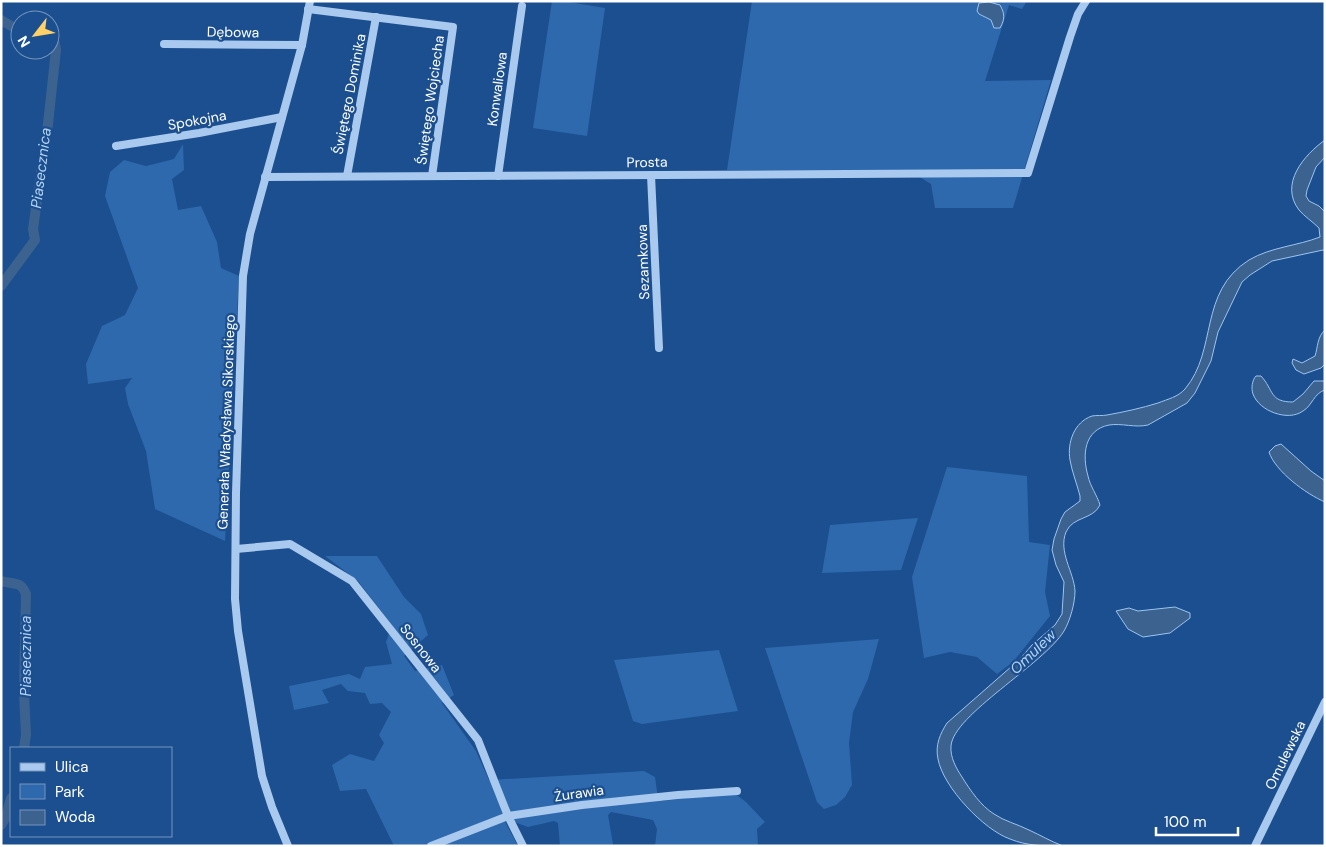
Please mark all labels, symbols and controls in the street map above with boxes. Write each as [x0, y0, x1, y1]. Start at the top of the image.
north arrow [10, 10, 60, 60]
street label: Dębowa [207, 23, 259, 41]
street label: Świętego Dominika [328, 32, 370, 156]
text: N [14, 33, 34, 51]
street label: Świętego Wojciecha [412, 34, 448, 166]
street label: Konwaliowa [483, 51, 511, 127]
street label: Spokojna [166, 106, 228, 134]
water label: Piasecznica [26, 127, 56, 209]
street label: Prosta [626, 153, 668, 171]
street label: Sezamkowa [633, 224, 653, 300]
street label: Generała Władysława Sikorskiego [213, 314, 239, 530]
water label: Piasecznica [16, 615, 36, 697]
street label: Sosnowa [396, 620, 446, 676]
water label: Omulew [1006, 625, 1061, 679]
street label: Omulewska [1261, 718, 1309, 792]
legend [10, 747, 172, 837]
text: Ulica [55, 757, 89, 777]
street label: Żurawia [553, 781, 605, 805]
text: Park [55, 782, 85, 802]
scale bar [1156, 804, 1238, 836]
text: Woda [55, 807, 95, 827]
text: 100 m [1164, 812, 1207, 832]

